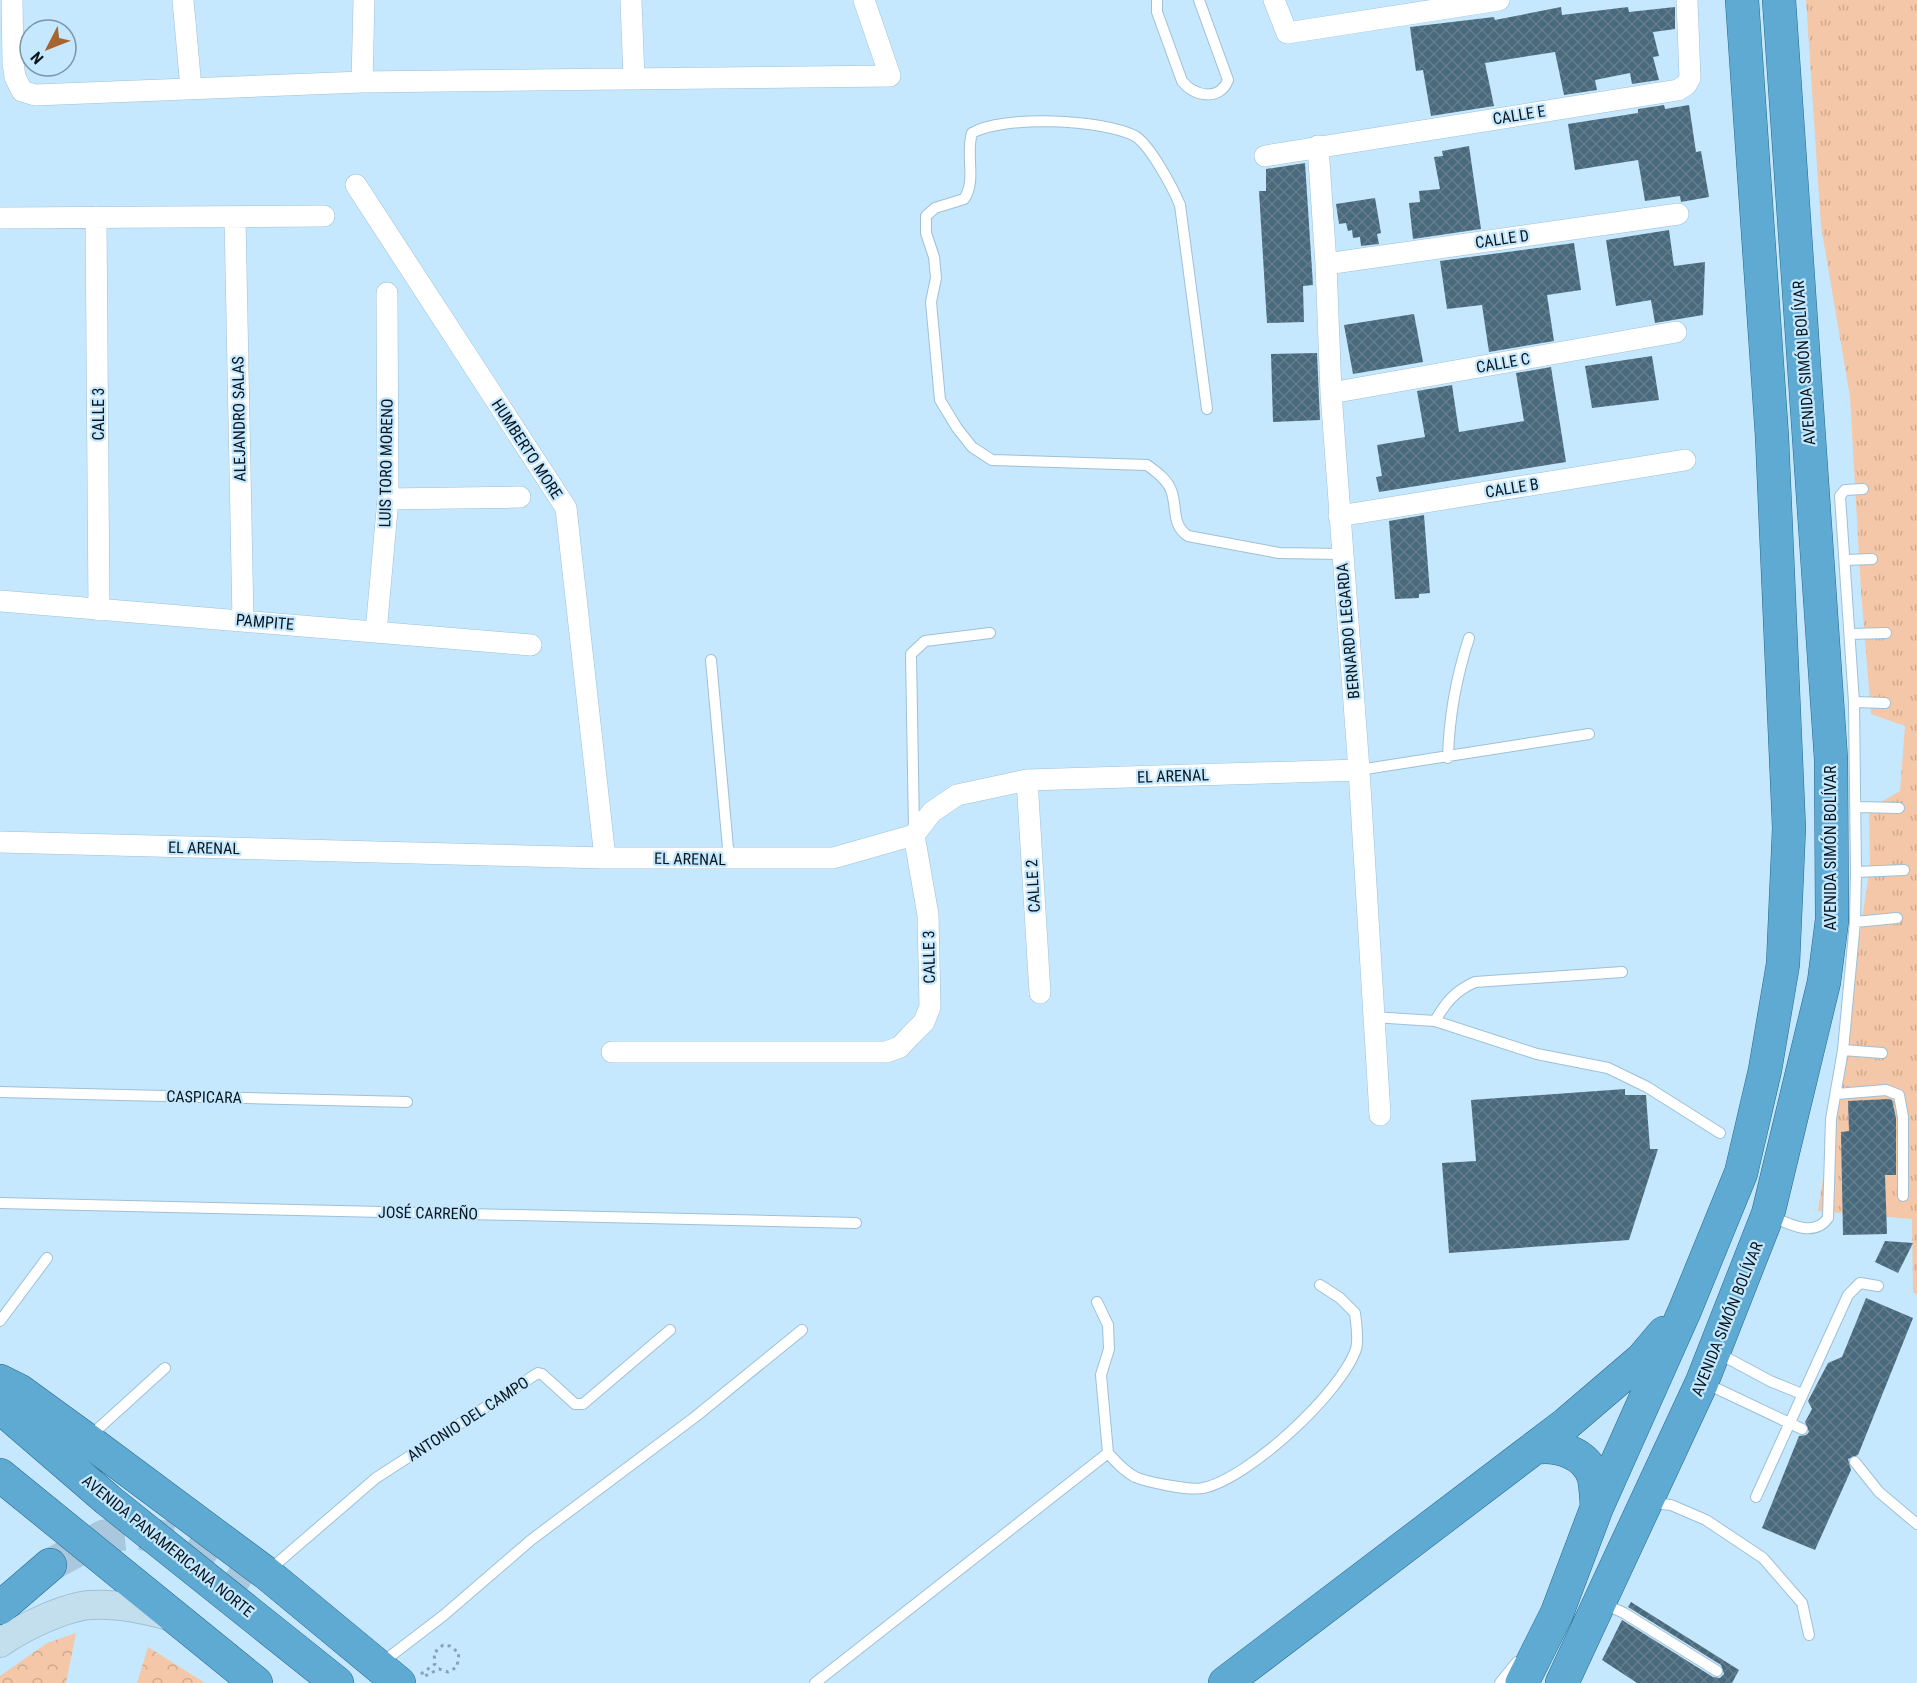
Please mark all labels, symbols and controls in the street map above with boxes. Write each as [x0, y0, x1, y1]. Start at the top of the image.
north arrow [18, 18, 78, 78]
text: N [27, 48, 48, 68]
street label: CALLE E [1491, 101, 1547, 129]
street label: CALLE D [1474, 226, 1530, 252]
street label: AVENIDA SIMÓN BOLÍVAR [1788, 280, 1819, 446]
street label: CALLE C [1475, 349, 1531, 377]
street label: ALEJANDRO SALAS [228, 356, 250, 482]
street label: CALLE 3 [89, 387, 108, 441]
street label: HUMBERTO MORE [488, 396, 566, 502]
street label: LUIS TORO MORENO [375, 398, 397, 528]
street label: CALLE B [1484, 474, 1540, 502]
street label: BERNARDO LEGARDA [1333, 562, 1363, 700]
street label: PAMPITE [235, 610, 295, 634]
street label: EL ARENAL [1137, 765, 1210, 787]
street label: AVENIDA SIMÓN BOLÍVAR [1820, 765, 1840, 930]
street label: EL ARENAL [168, 838, 240, 858]
street label: EL ARENAL [654, 849, 726, 869]
street label: CALLE 2 [1022, 859, 1044, 913]
street label: CALLE 3 [919, 930, 939, 984]
street label: CASPICARA [166, 1087, 242, 1107]
street label: JOSÉ CARREÑO [378, 1202, 478, 1223]
street label: AVENIDA SIMÓN BOLÍVAR [1686, 1238, 1767, 1399]
street label: ANTONIO DEL CAMPO [404, 1373, 532, 1465]
street label: AVENIDA PANAMERICANA NORTE [78, 1471, 258, 1621]

